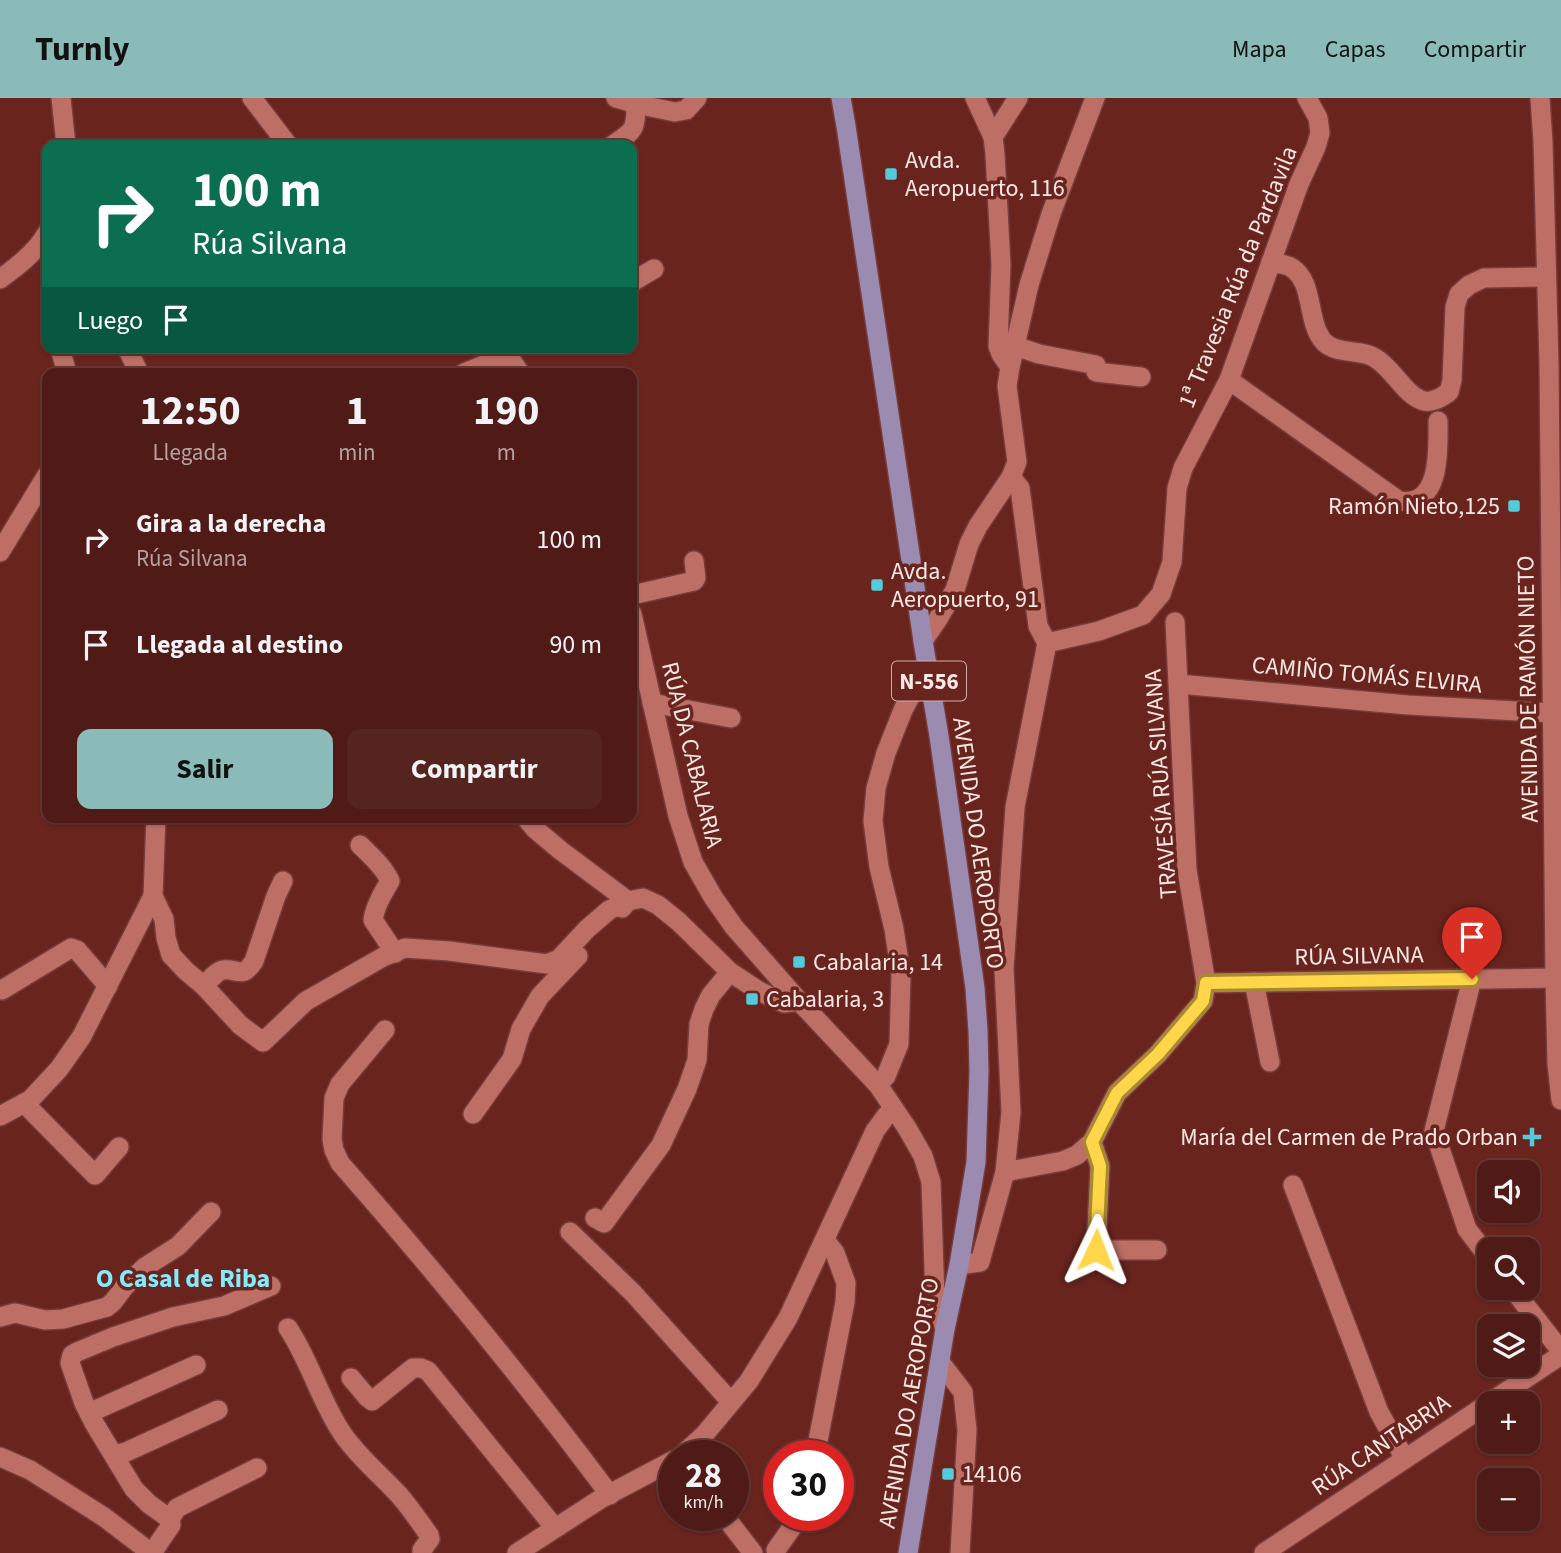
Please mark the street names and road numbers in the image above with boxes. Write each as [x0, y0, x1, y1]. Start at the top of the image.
street label: 1ª Travesia Rúa da Pardavila [1169, 141, 1307, 413]
street label: AVENIDA DE RAMÓN NIETO [1508, 555, 1548, 823]
street label: CAMIÑO TOMÁS ELVIRA [1250, 648, 1484, 702]
street label: RÚA DA CABALARIA [652, 658, 732, 852]
road number: N-556 [892, 662, 966, 701]
street label: TRAVESÍA RÚA SILVANA [1136, 668, 1186, 900]
street label: AVENIDA DO AEROPORTO [943, 715, 1013, 971]
street label: RÚA SILVANA [1294, 937, 1424, 975]
street label: AVENIDA DO AEROPORTO [870, 1275, 948, 1531]
street label: RÚA CANTABRIA [1305, 1386, 1457, 1504]

